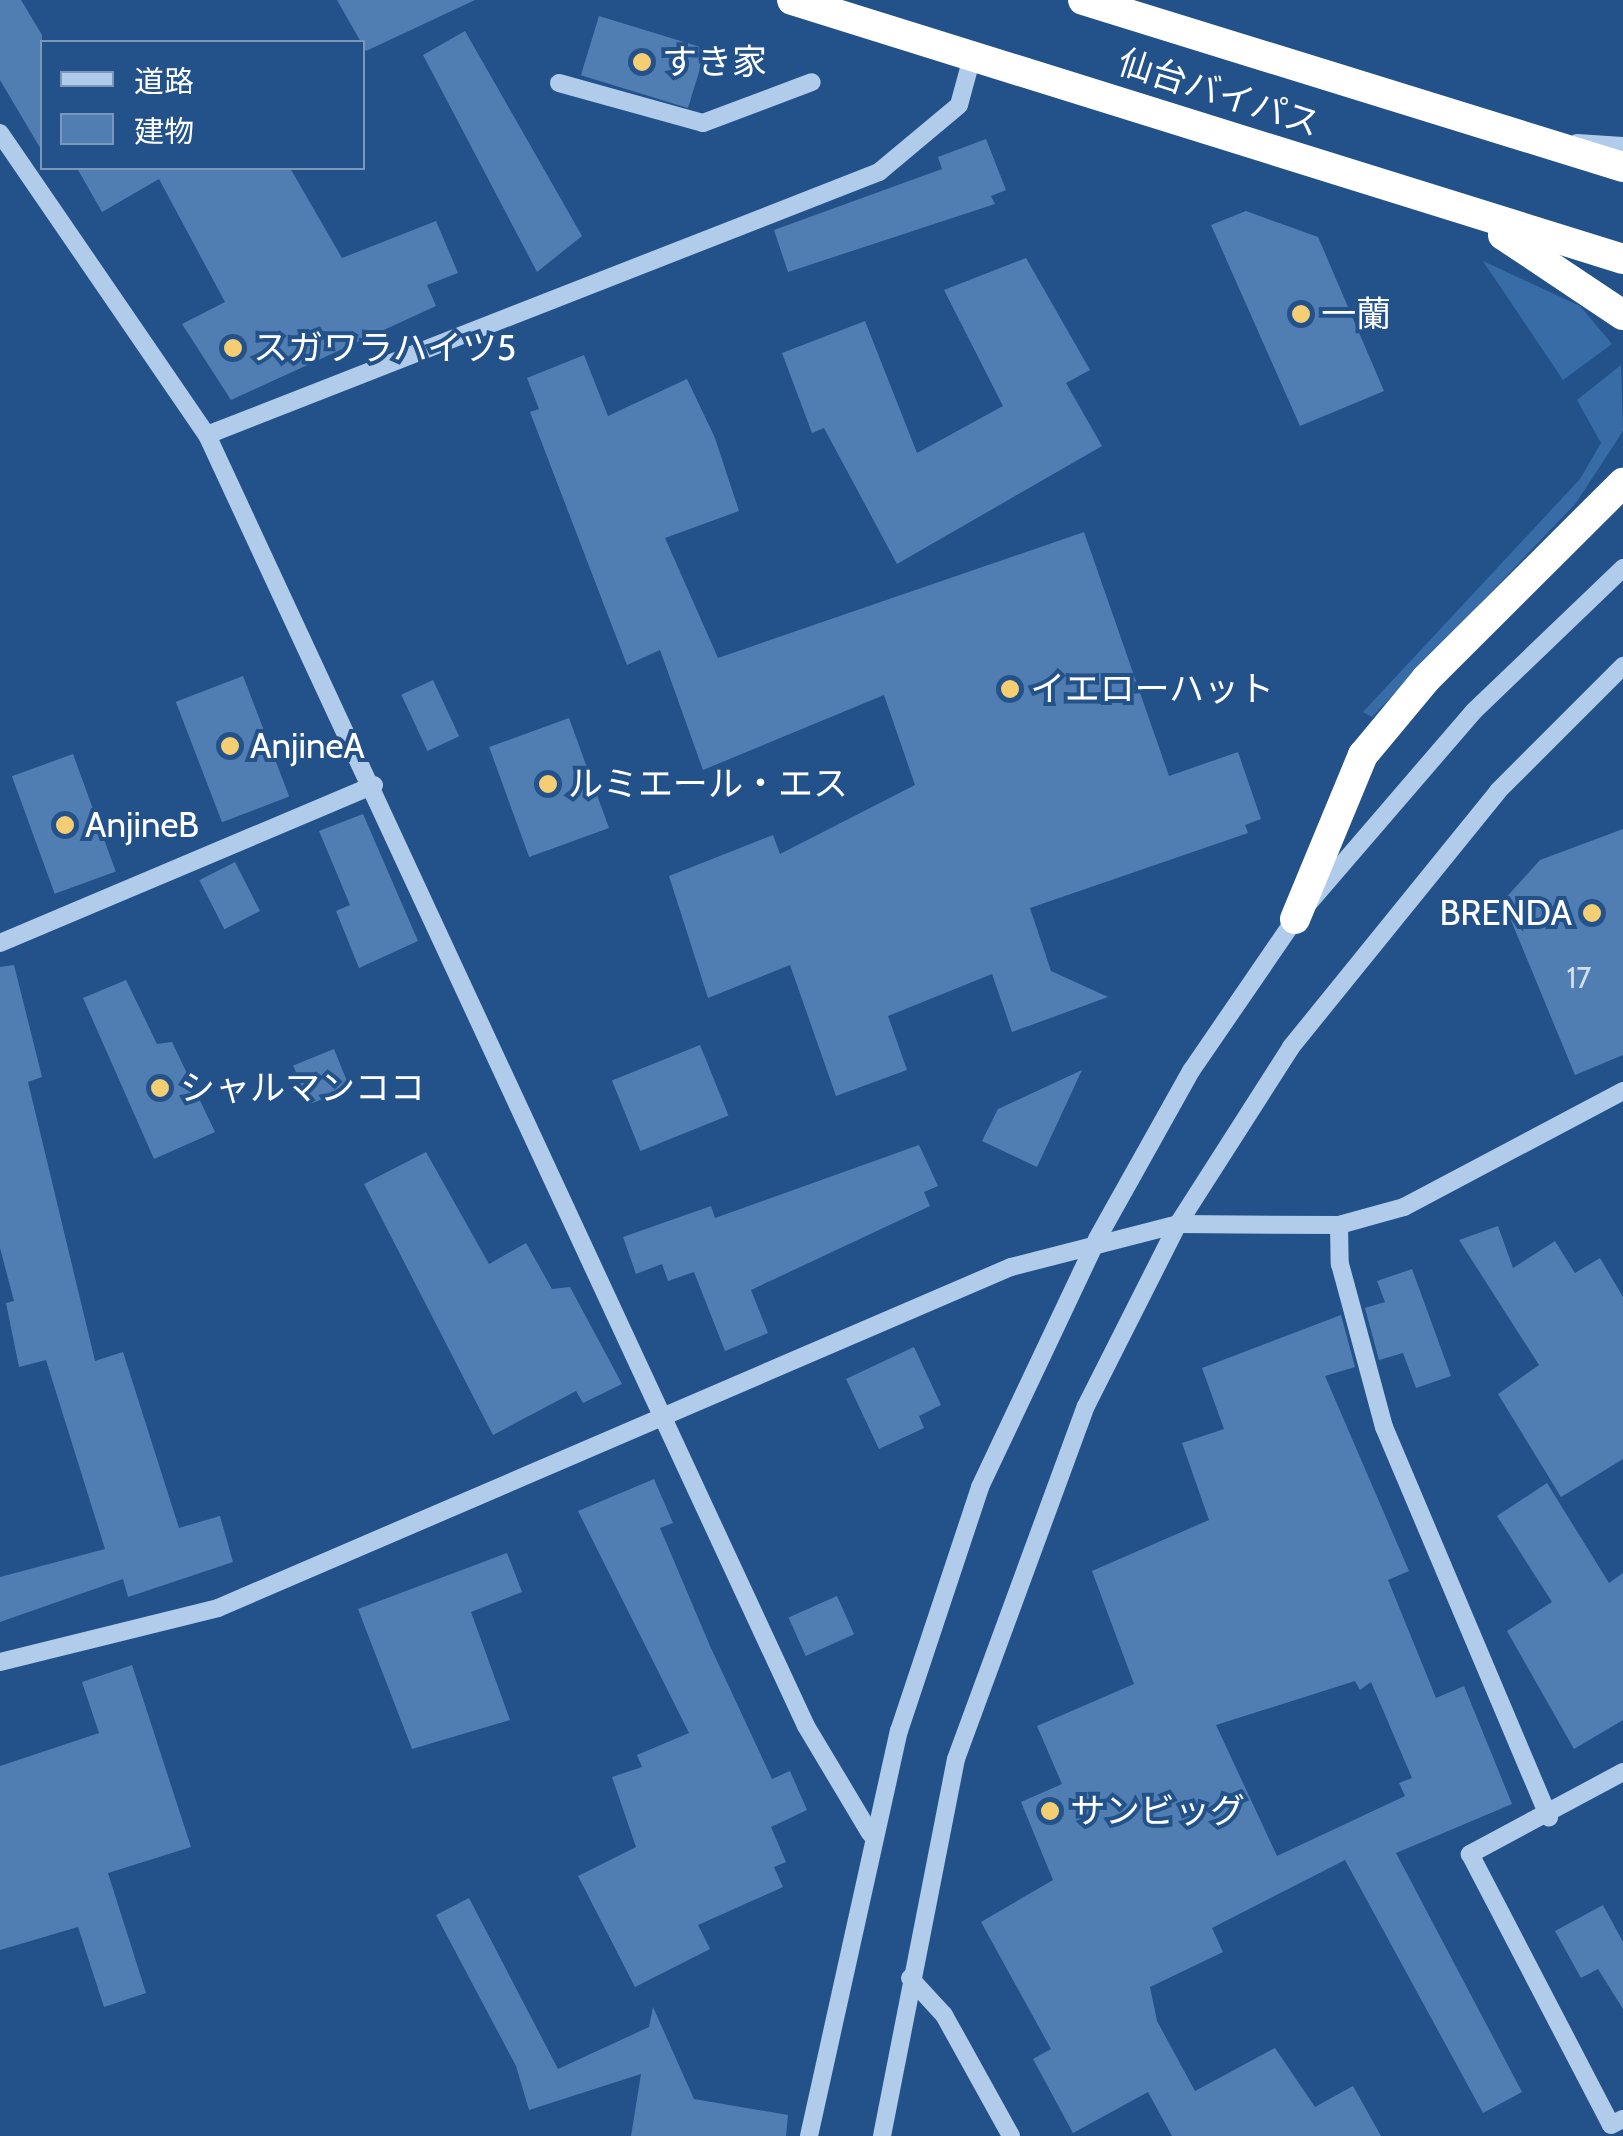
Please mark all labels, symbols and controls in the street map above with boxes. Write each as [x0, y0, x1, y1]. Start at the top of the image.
legend [40, 40, 365, 170]
place label: すき家 [662, 41, 767, 83]
street label: 仙台バイパス [1113, 41, 1325, 145]
marker: すき家 [631, 51, 653, 73]
text: 道路 [134, 63, 194, 100]
text: 建物 [134, 113, 194, 150]
place label: 一蘭 [1321, 293, 1391, 335]
marker: 一蘭 [1290, 303, 1312, 325]
place label: スガワラハイツ5 [253, 327, 517, 369]
marker: スガワラハイツ5 [222, 337, 244, 359]
place label: イエローハット [1030, 668, 1275, 710]
marker: イエローハット [999, 678, 1021, 700]
place label: AnjineA [250, 725, 365, 767]
marker: AnjineA [219, 735, 241, 757]
place label: ルミエール・エス [568, 763, 848, 805]
marker: ルミエール・エス [537, 773, 559, 795]
place label: AnjineB [85, 804, 199, 846]
marker: AnjineB [54, 814, 76, 836]
place label: BRENDA [1439, 892, 1572, 934]
marker: BRENDA [1581, 902, 1603, 924]
house number: 17 [1567, 960, 1591, 996]
place label: シャルマンココ [180, 1067, 425, 1109]
marker: シャルマンココ [149, 1077, 171, 1099]
place label: サンビッグ [1070, 1790, 1245, 1832]
marker: サンビッグ [1039, 1800, 1061, 1822]

